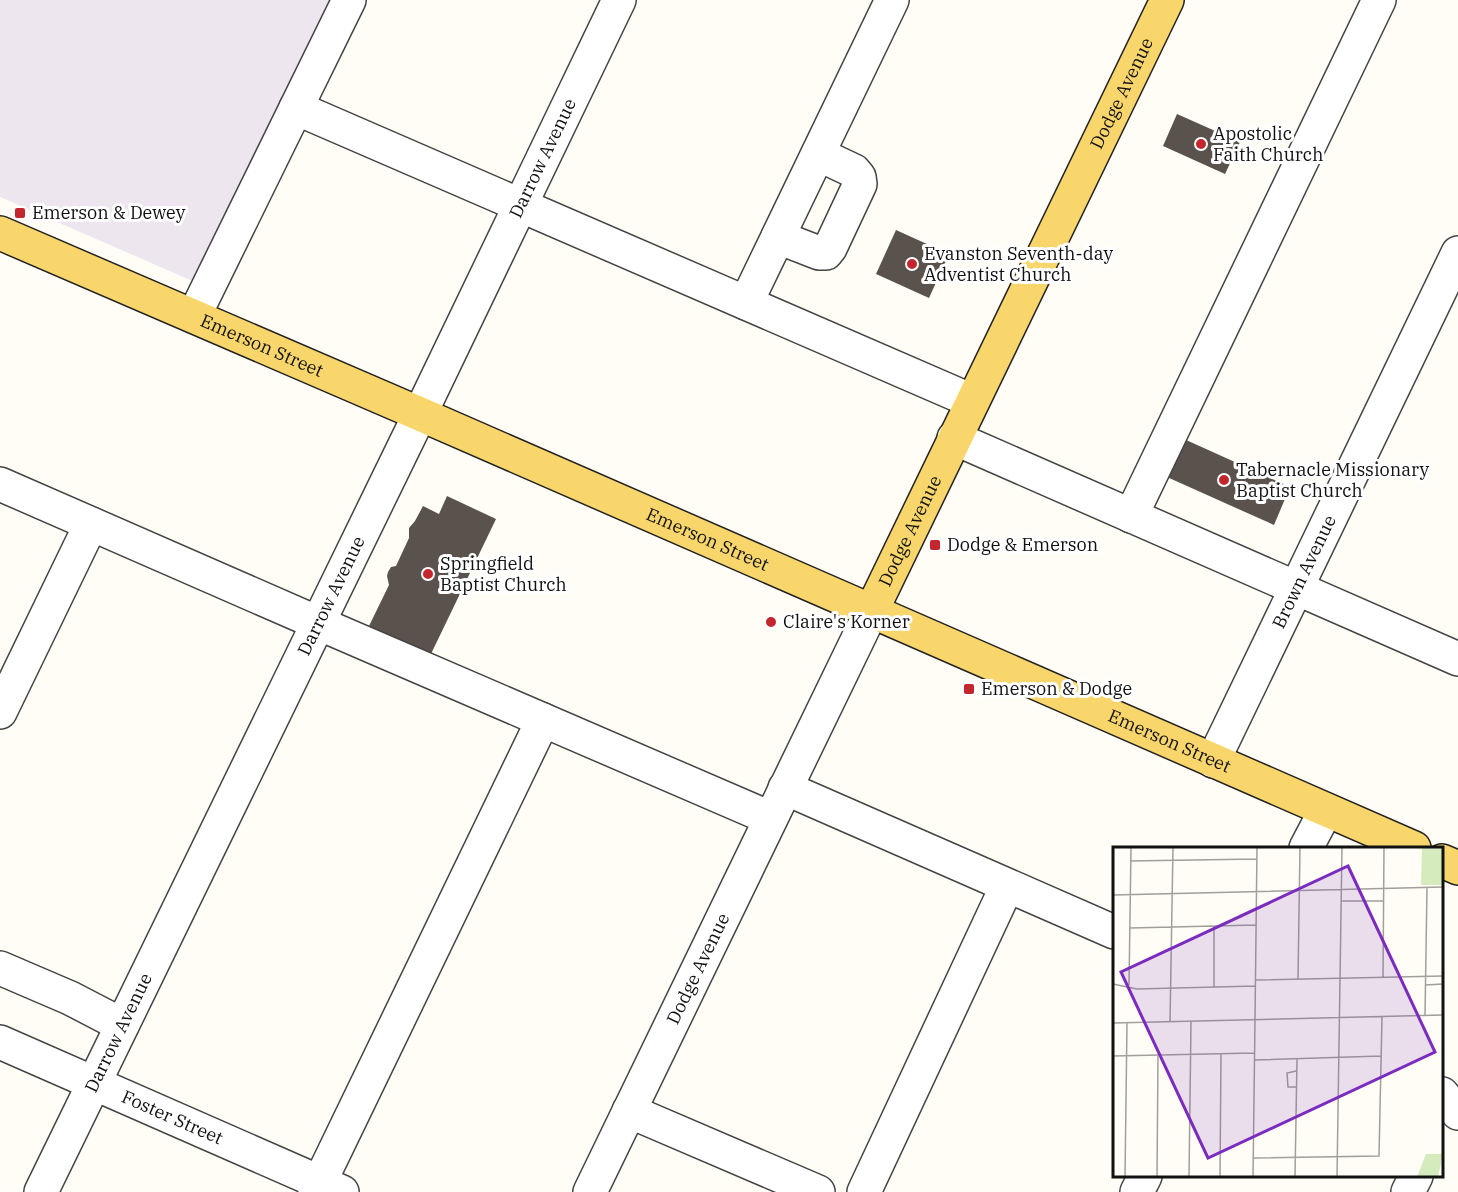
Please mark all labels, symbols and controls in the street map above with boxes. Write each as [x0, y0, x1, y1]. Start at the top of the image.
street label: Dodge Avenue [1085, 34, 1158, 153]
street label: Darrow Avenue [504, 95, 581, 222]
place label: Apostolic Faith Church [1213, 122, 1323, 166]
marker: Apostolic Faith Church [1194, 137, 1208, 151]
place label: Emerson & Dewey [32, 201, 186, 224]
marker: Emerson & Dewey [13, 206, 27, 220]
place label: Evanston Seventh-day Adventist Church [924, 242, 1113, 286]
marker: Evanston Seventh-day Adventist Church [905, 257, 919, 271]
street label: Emerson Street [197, 309, 327, 382]
place label: Tabernacle Missionary Baptist Church [1236, 458, 1430, 502]
street label: Dodge Avenue [873, 471, 946, 590]
marker: Tabernacle Missionary Baptist Church [1217, 473, 1231, 487]
street label: Emerson Street [643, 502, 773, 576]
street label: Brown Avenue [1267, 511, 1341, 632]
street label: Darrow Avenue [292, 532, 370, 659]
place label: Dodge & Emerson [947, 533, 1098, 556]
marker: Dodge & Emerson [928, 538, 942, 552]
place label: Springfield Baptist Church [440, 552, 567, 596]
marker: Springfield Baptist Church [421, 567, 435, 581]
place label: Claire's Korner [783, 610, 910, 633]
marker: Claire's Korner [764, 615, 778, 629]
place label: Emerson & Dodge [981, 677, 1132, 700]
marker: Emerson & Dodge [962, 682, 976, 696]
street label: Emerson Street [1105, 704, 1234, 778]
inset map [1113, 847, 1443, 1177]
street label: Dodge Avenue [661, 909, 734, 1028]
street label: Darrow Avenue [79, 969, 157, 1096]
street label: Foster Street [118, 1085, 227, 1149]

